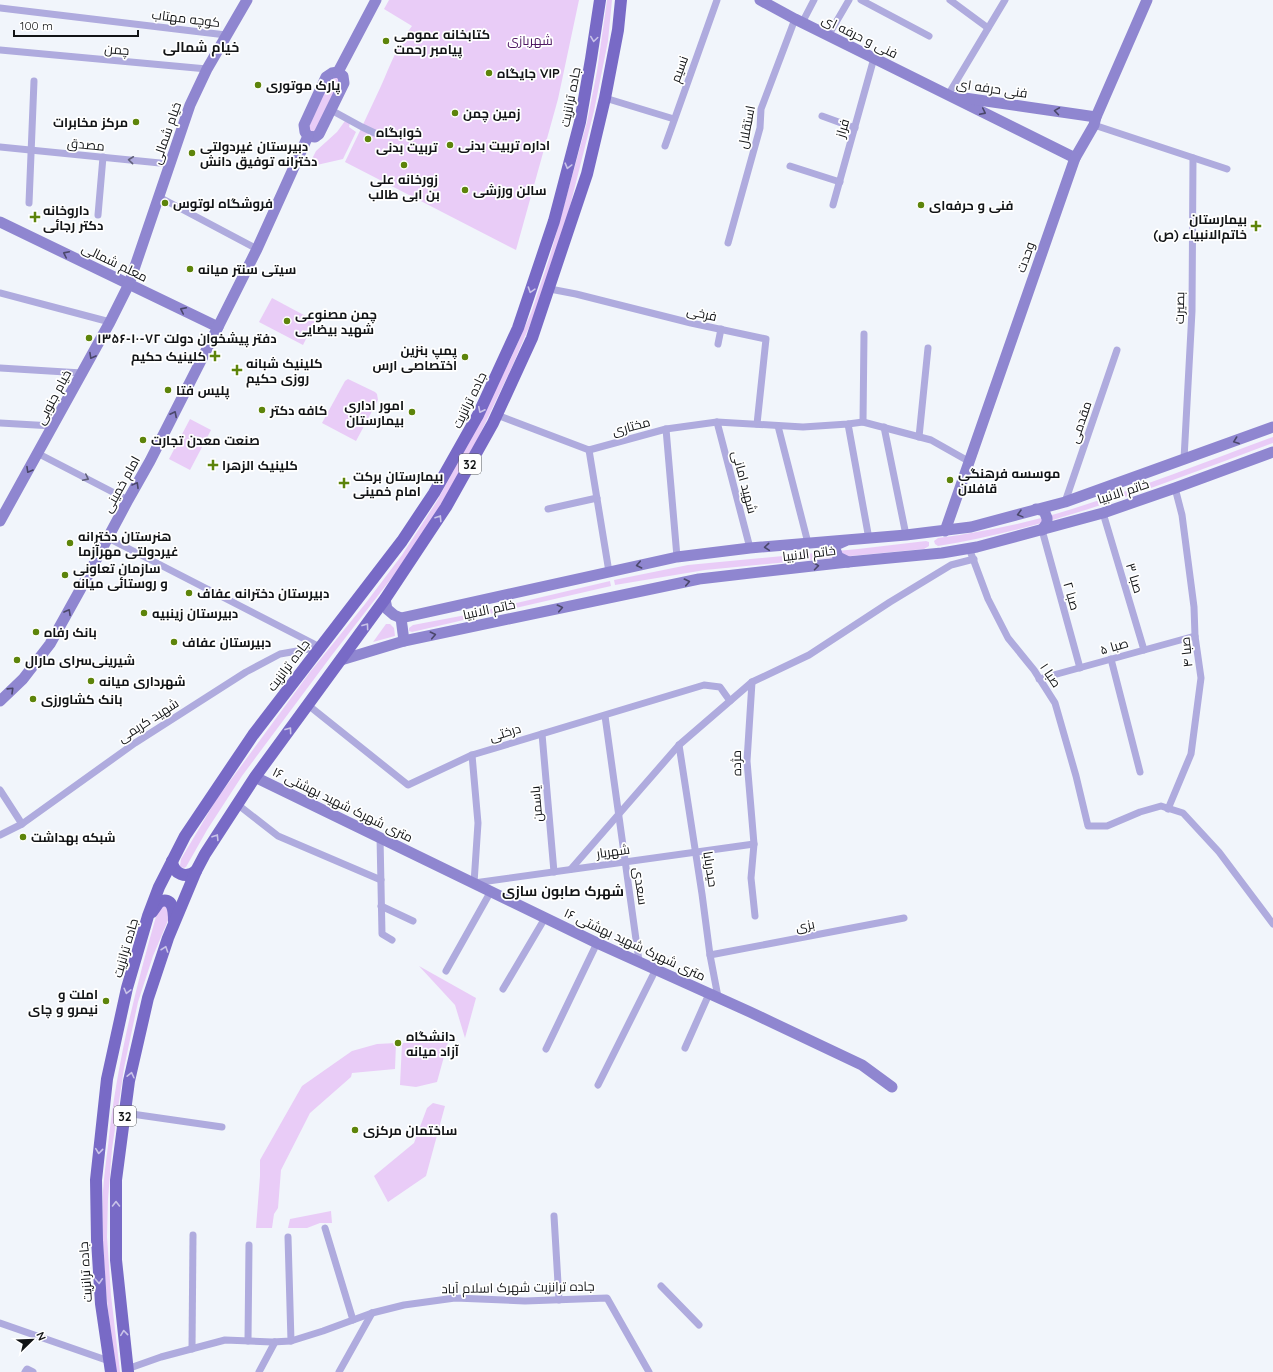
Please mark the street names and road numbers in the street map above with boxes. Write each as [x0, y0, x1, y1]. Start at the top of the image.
street label: کوچه مهتاب [151, 6, 221, 32]
street label: فنی و حرفه ای [819, 11, 901, 61]
street label: چمن [104, 40, 130, 60]
street label: نسيم [667, 54, 693, 85]
street label: جاده ترانزیت [556, 66, 584, 128]
street label: فنی حرفه ای [955, 75, 1029, 101]
street label: خیام شمالی [148, 100, 186, 167]
street label: استقلال [734, 104, 759, 150]
street label: فراز [831, 117, 852, 140]
street label: مصدق [67, 134, 105, 154]
street label: معلم شمالی [79, 239, 150, 287]
street label: وحدت [1012, 239, 1038, 275]
street label: بصيرت [1171, 292, 1187, 324]
street label: فرخی [685, 302, 719, 324]
street label: خیام جنوبی [32, 367, 76, 428]
street label: جاده ترانزیت [448, 369, 490, 431]
street label: مقدمی [1065, 399, 1095, 445]
street label: مختاری [610, 413, 652, 439]
street label: شهید امانی [729, 449, 761, 515]
street label: امام خمینی [99, 453, 145, 516]
road number: 32 [459, 454, 481, 474]
street label: خاتم الانبیا [1095, 475, 1152, 509]
street label: خاتم الانبیا [781, 542, 837, 566]
street label: صبا ۳ [1123, 561, 1147, 595]
street label: صبا ۲ [1060, 580, 1084, 612]
street label: خاتم الانبیا [461, 596, 517, 624]
street label: صبا ۵ [1098, 634, 1130, 658]
street label: جاده ترانزیت [263, 636, 313, 694]
street label: صبا ۴ [1176, 636, 1196, 668]
street label: صبا ۱ [1037, 660, 1065, 690]
street label: شهید کریمی [115, 694, 181, 746]
street label: درختی [487, 720, 523, 744]
street label: مژده [728, 750, 744, 776]
street label: ۱۶ متری شهرک شهيد بهشتی [270, 763, 416, 845]
street label: یاسمن [526, 785, 546, 823]
street label: شهریار [594, 841, 631, 861]
street label: حیدربابا [700, 850, 722, 888]
street label: سعدی [630, 866, 652, 906]
street label: ۱۶ متری شهرک شهيد بهشتی [562, 904, 708, 984]
street label: بزی [794, 915, 816, 935]
street label: جاده ترانزیت [109, 917, 141, 979]
road number: 32 [114, 1106, 136, 1126]
street label: جاده ترانزیت [75, 1241, 95, 1303]
street label: جاده ترانزیت شهرک اسلام آباد [441, 1278, 595, 1298]

